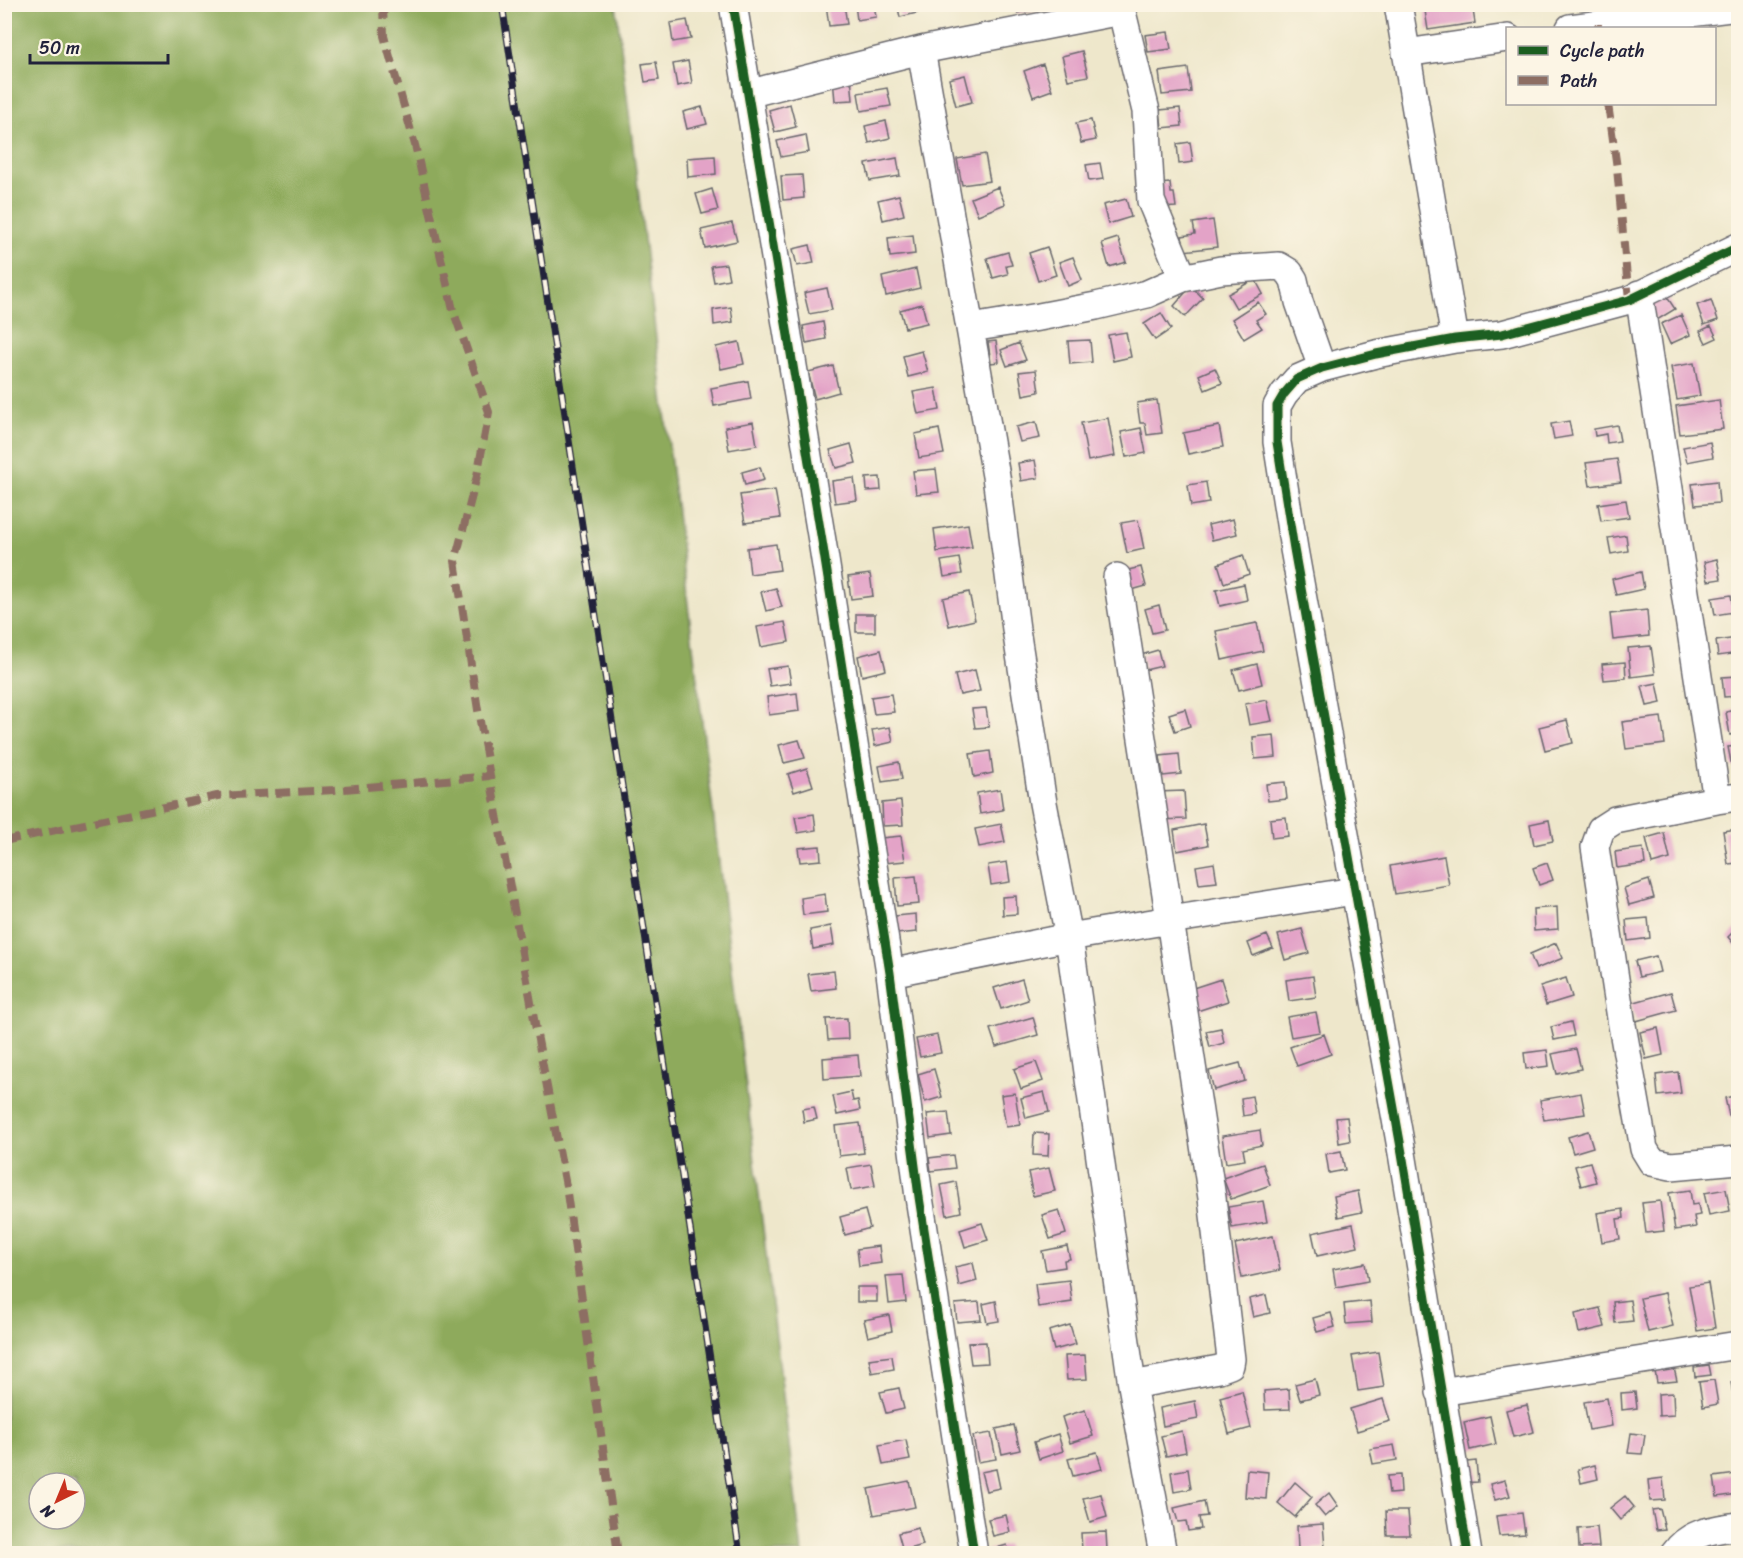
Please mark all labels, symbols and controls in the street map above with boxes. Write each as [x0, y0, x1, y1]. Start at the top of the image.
scale bar [30, 27, 168, 65]
legend [1506, 27, 1716, 105]
text: 50 m [39, 32, 80, 64]
text: Cycle path [1560, 35, 1644, 67]
text: Path [1560, 65, 1597, 97]
north arrow [27, 1471, 87, 1531]
text: N [33, 1497, 62, 1527]

